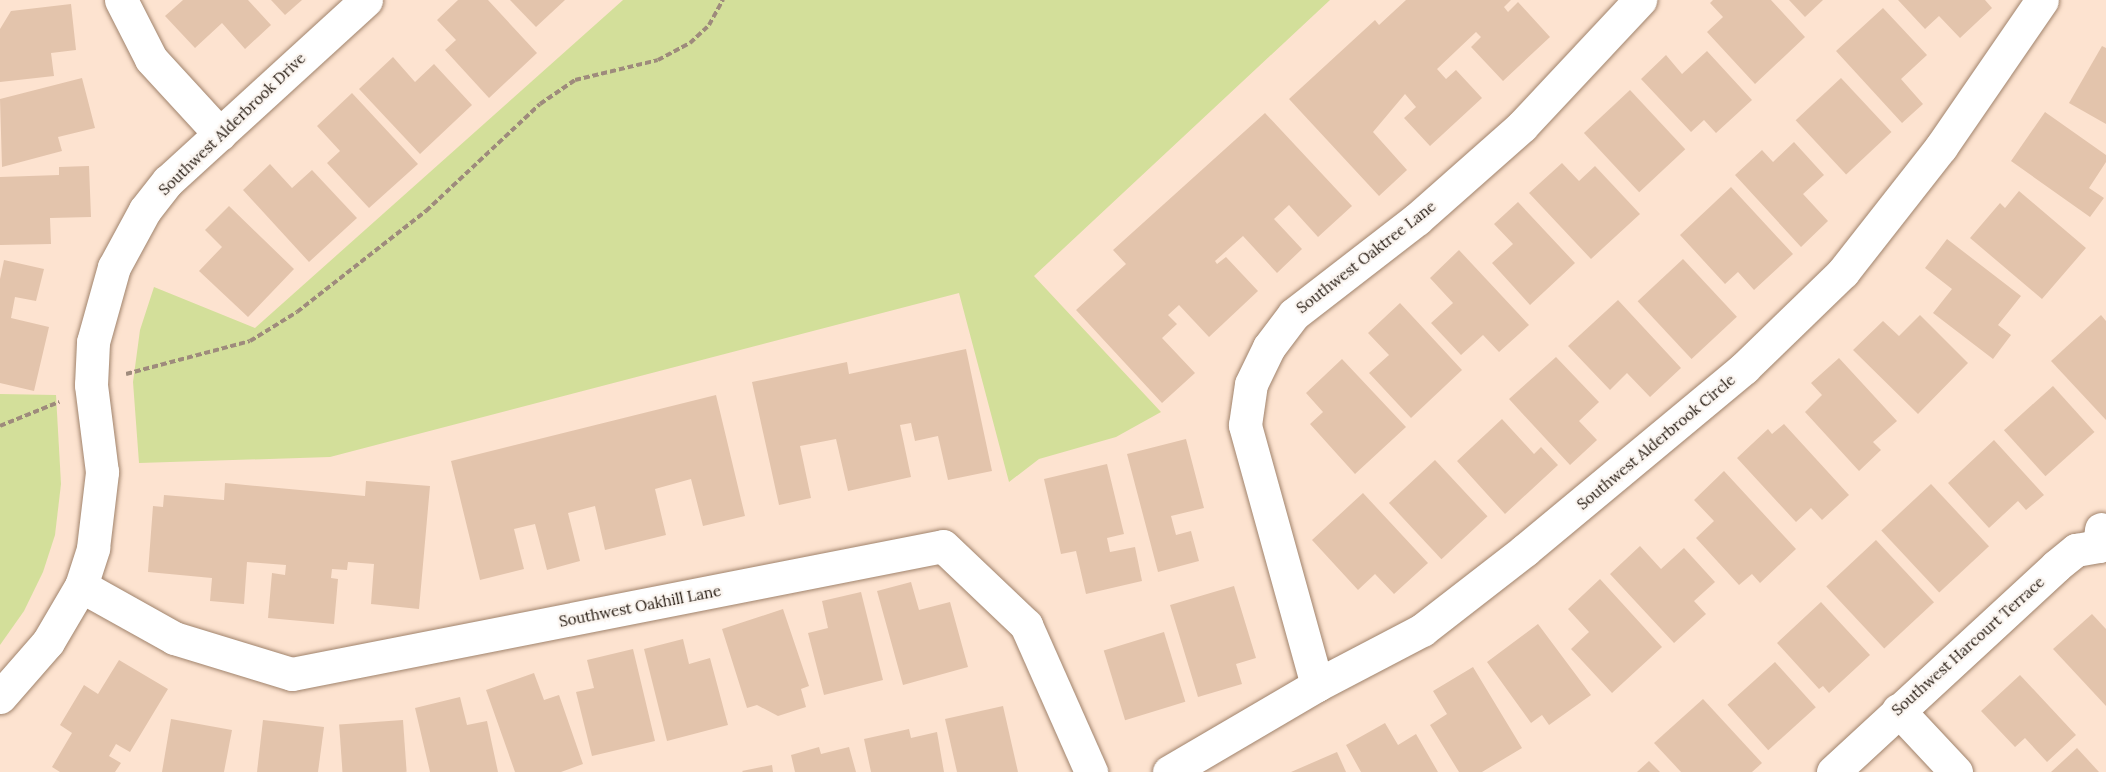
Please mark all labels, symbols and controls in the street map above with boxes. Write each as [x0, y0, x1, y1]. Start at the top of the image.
street label: Southwest Alderbrook Drive [155, 49, 309, 199]
street label: Southwest Oaktree Lane [1293, 197, 1439, 317]
street label: Southwest Alderbrook Circle [1573, 371, 1739, 513]
street label: Southwest Harcourt Terrace [1888, 573, 2048, 719]
street label: Southwest Oakhill Lane [557, 581, 723, 631]

